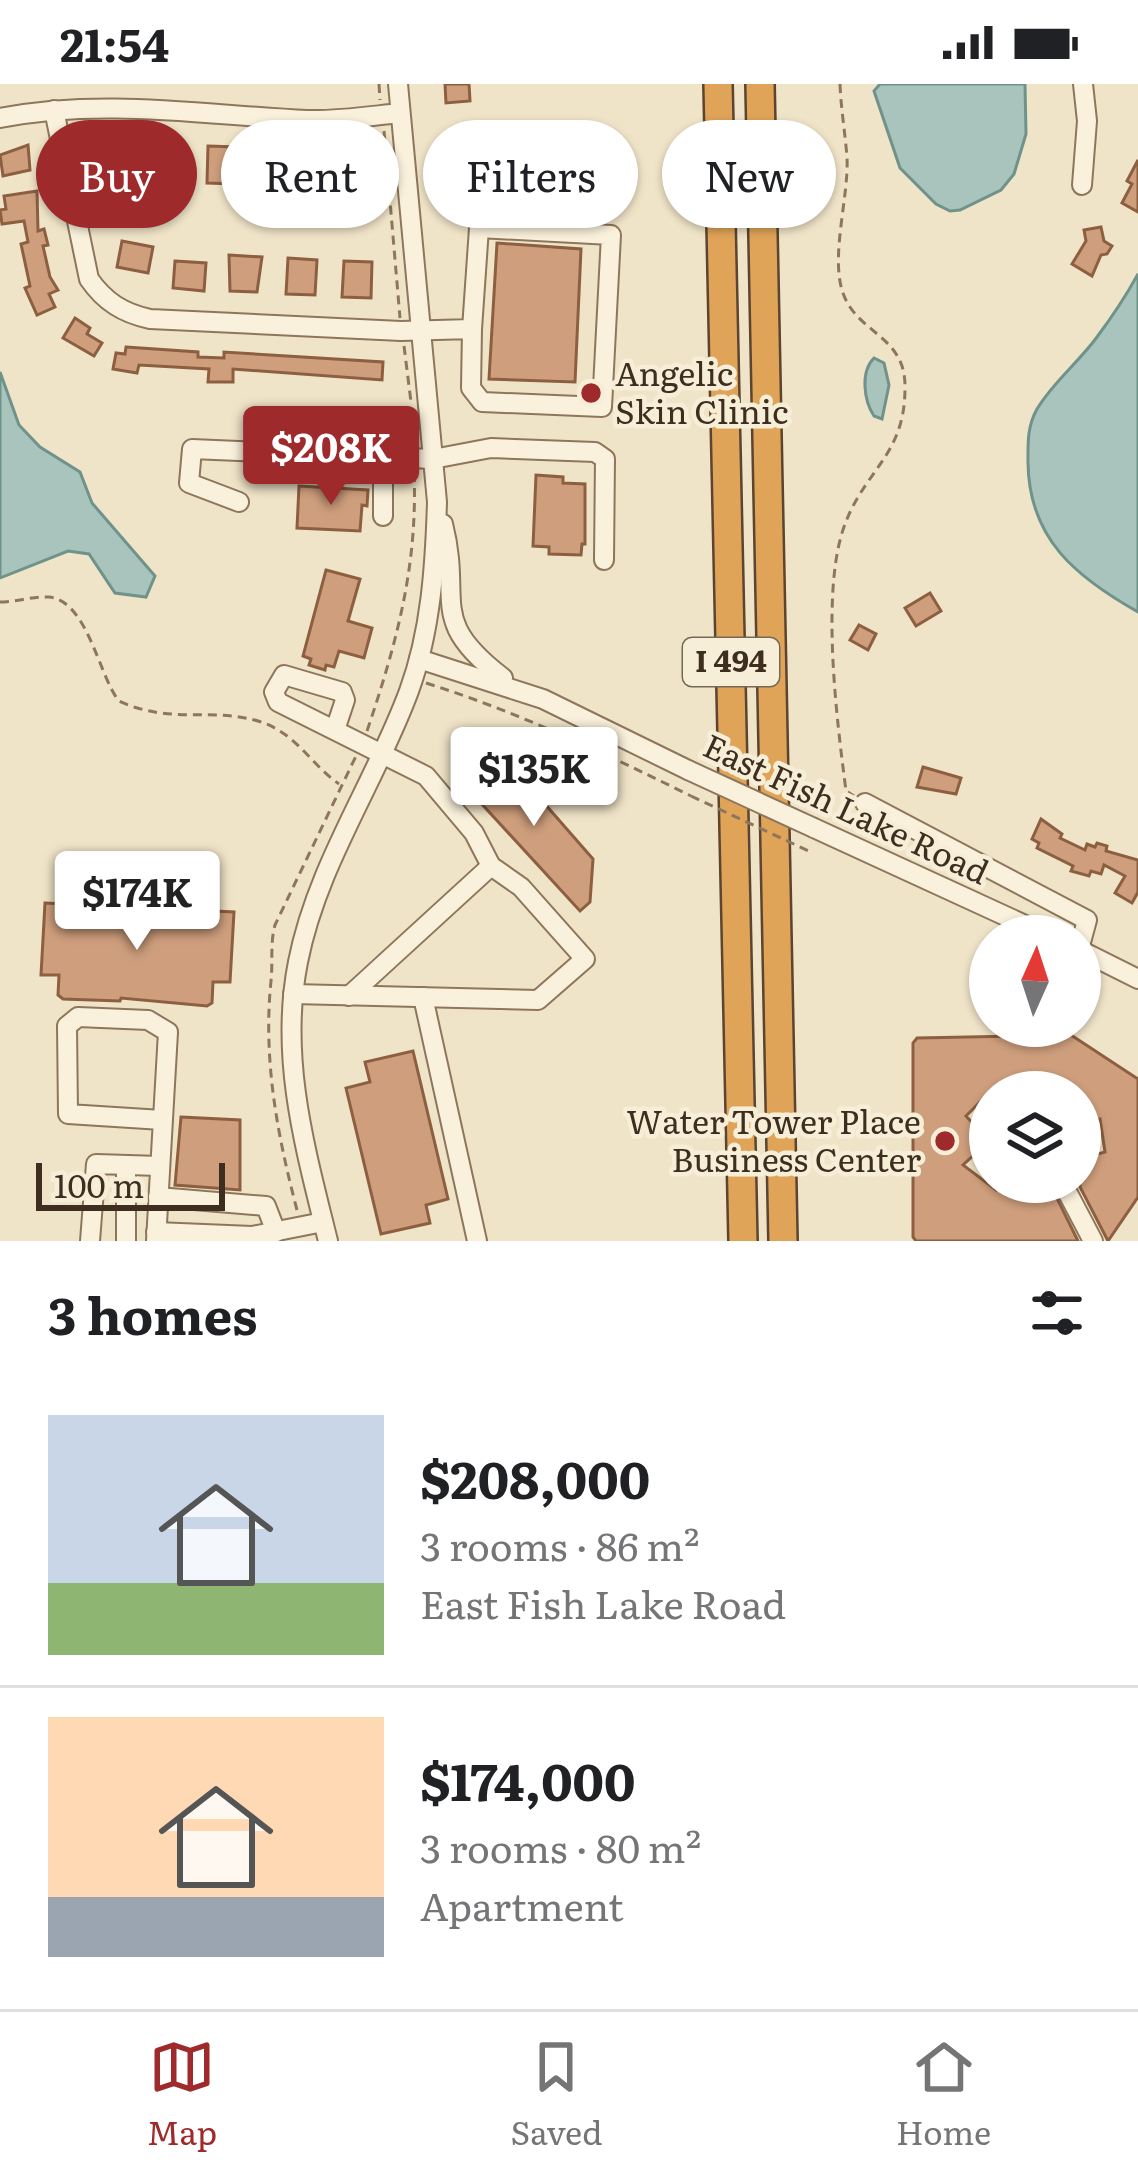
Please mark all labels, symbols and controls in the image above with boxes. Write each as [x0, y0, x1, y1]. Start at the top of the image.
text: 21:54 [60, 9, 169, 76]
chip: Buy [36, 120, 197, 228]
chip: Rent [221, 120, 399, 228]
chip: Filters [423, 120, 638, 228]
chip: New [662, 120, 836, 228]
place label: Angelic Skin Clinic [615, 347, 788, 434]
marker: Angelic Skin Clinic [578, 380, 604, 406]
pin: $208K [247, 406, 415, 508]
text: $208K [270, 416, 392, 474]
road number: I 494 [683, 638, 779, 686]
street label: East Fish Lake Road [696, 719, 998, 894]
pin: $135K [450, 727, 618, 829]
text: $135K [478, 737, 590, 795]
pin: $174K [53, 851, 221, 953]
text: $174K [82, 861, 192, 919]
north arrow [969, 915, 1101, 1047]
map controls [969, 915, 1101, 1203]
button: layers [969, 1071, 1101, 1203]
place label: Water Tower Place Business Center [627, 1095, 921, 1182]
marker: Water Tower Place Business Center [932, 1128, 958, 1154]
scale bar [36, 1157, 225, 1210]
text: 100 m [54, 1159, 144, 1208]
text: 3 homes [48, 1275, 257, 1351]
icon: filters [1024, 1280, 1090, 1346]
text: $208,000 [420, 1439, 650, 1515]
icon: home [144, 1463, 288, 1607]
text: 3 rooms · 86 m² [420, 1515, 700, 1573]
text: East Fish Lake Road [420, 1573, 786, 1631]
text: $174,000 [420, 1741, 635, 1817]
icon: home [144, 1765, 288, 1909]
text: 3 rooms · 80 m² [420, 1817, 701, 1875]
text: Apartment [420, 1875, 624, 1933]
tab: Map [147, 2034, 217, 2155]
tab: Saved [511, 2034, 602, 2155]
tab: Home [896, 2034, 991, 2155]

